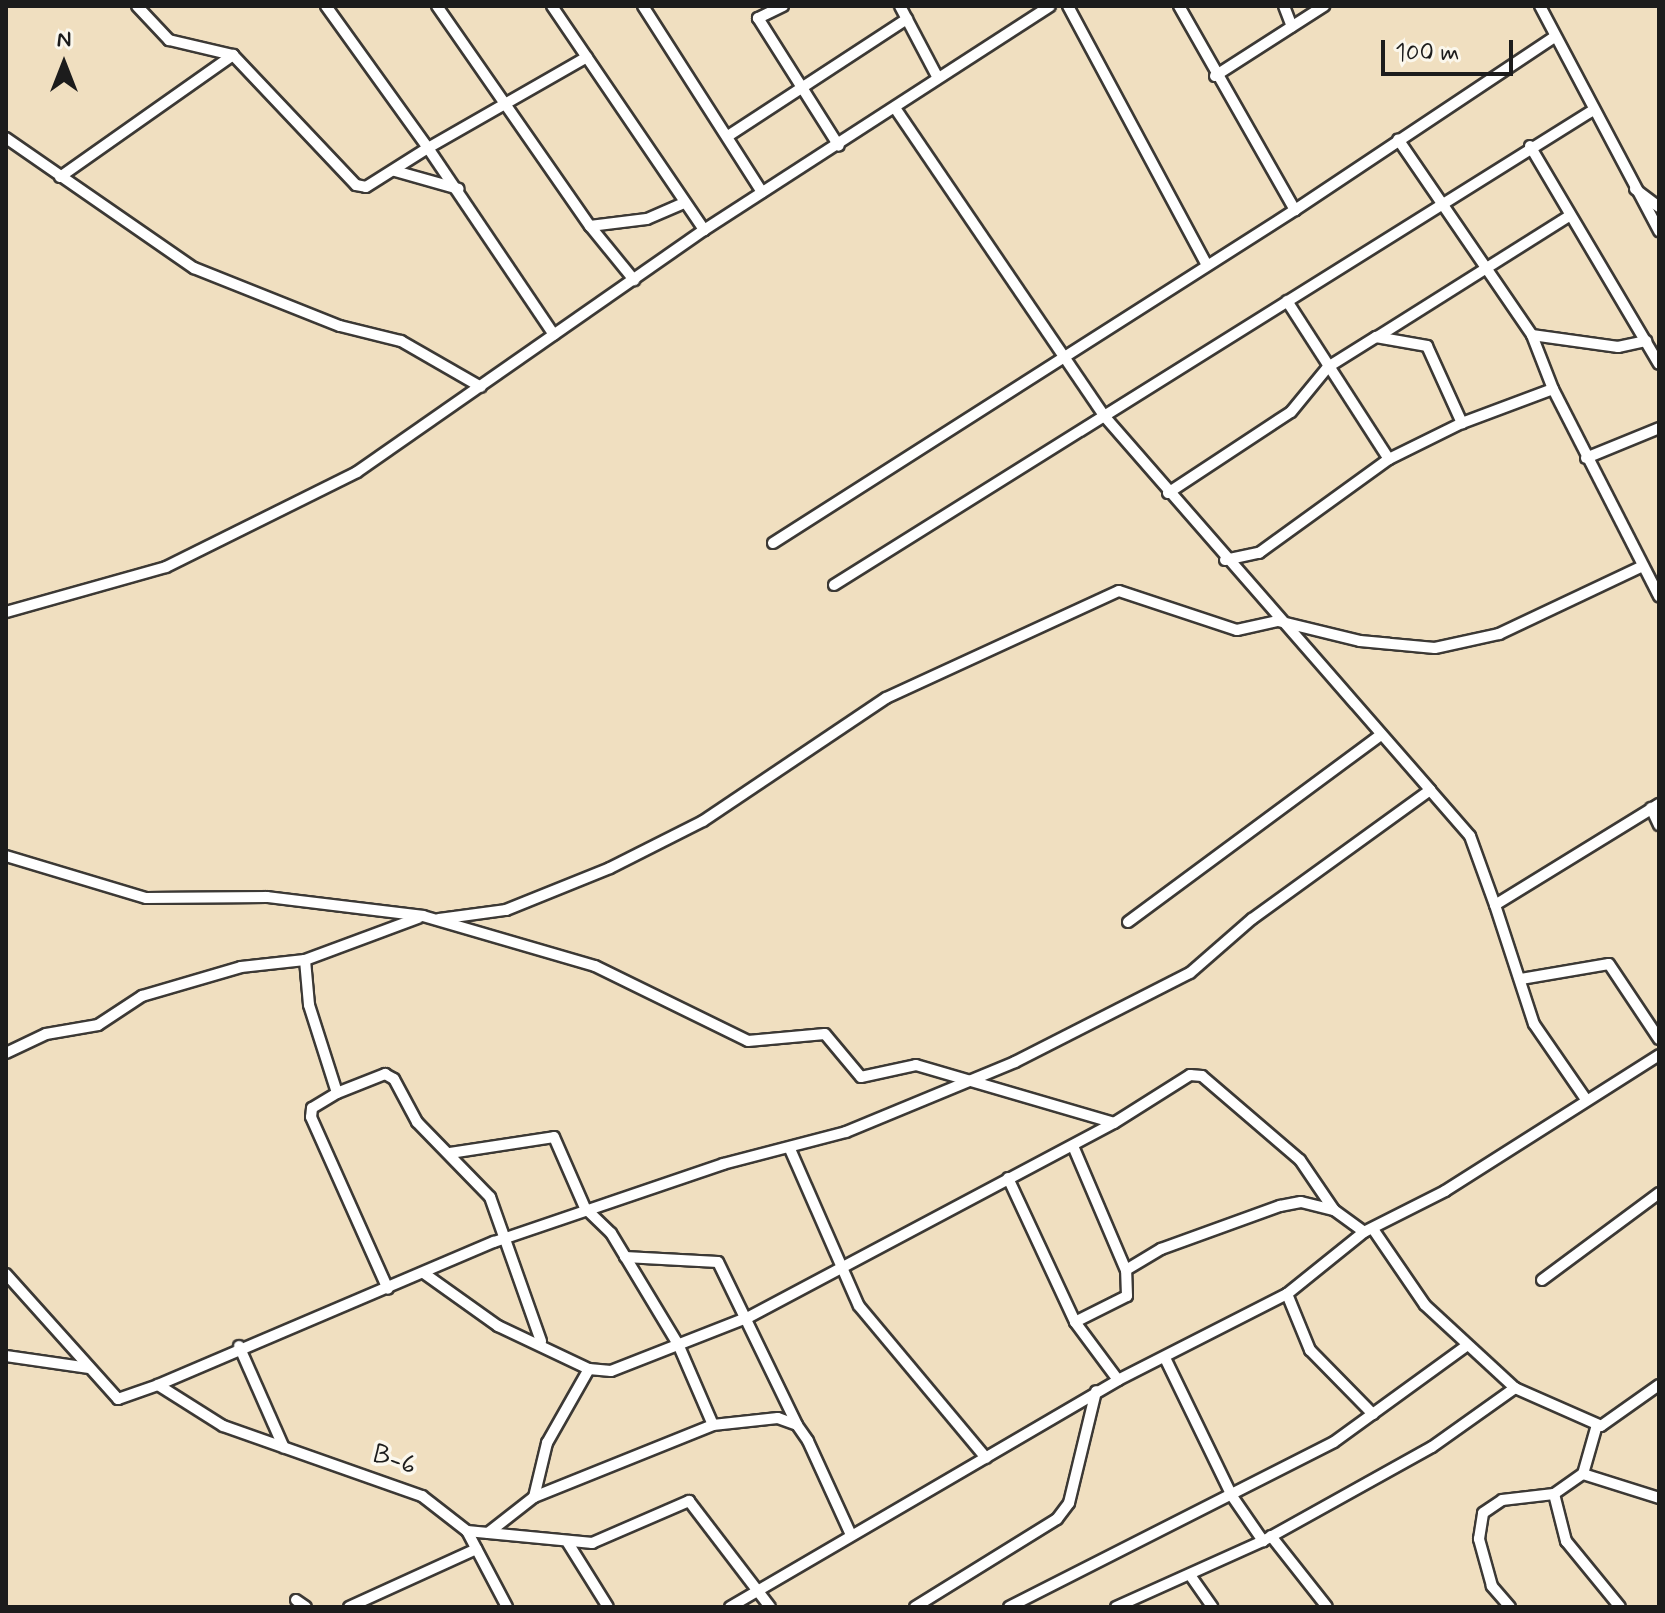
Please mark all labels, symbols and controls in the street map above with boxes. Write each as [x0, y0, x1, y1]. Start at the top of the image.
north arrow [24, 24, 104, 104]
scale bar [1385, 24, 1517, 74]
text: N [57, 26, 71, 54]
text: 100 m [1395, 38, 1459, 69]
street label: B-6 [367, 1438, 421, 1484]

